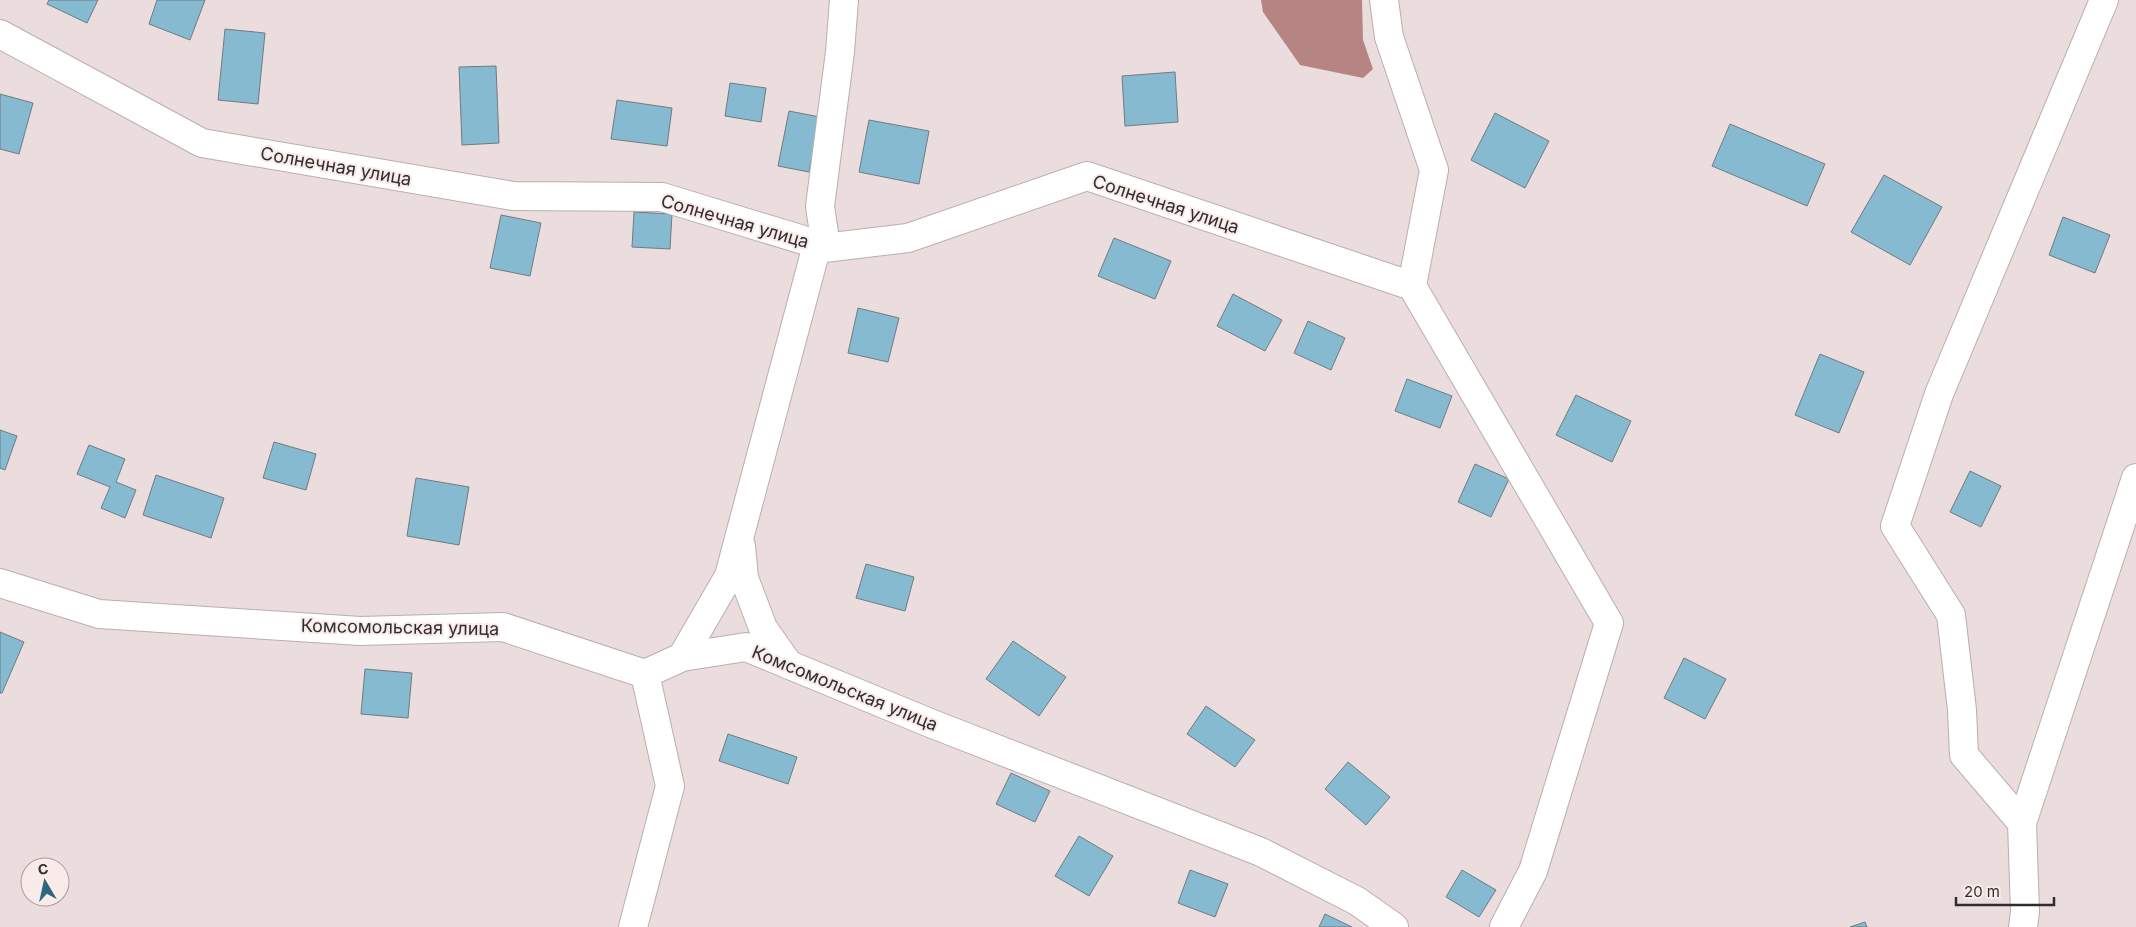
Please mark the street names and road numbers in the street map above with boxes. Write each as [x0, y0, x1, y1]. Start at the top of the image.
street label: Солнечная улица [259, 142, 413, 190]
street label: Солнечная улица [1090, 170, 1242, 238]
street label: Солнечная улица [659, 190, 811, 252]
street label: Комсомольская улица [301, 615, 499, 639]
street label: Комсомольская улица [749, 641, 941, 735]

